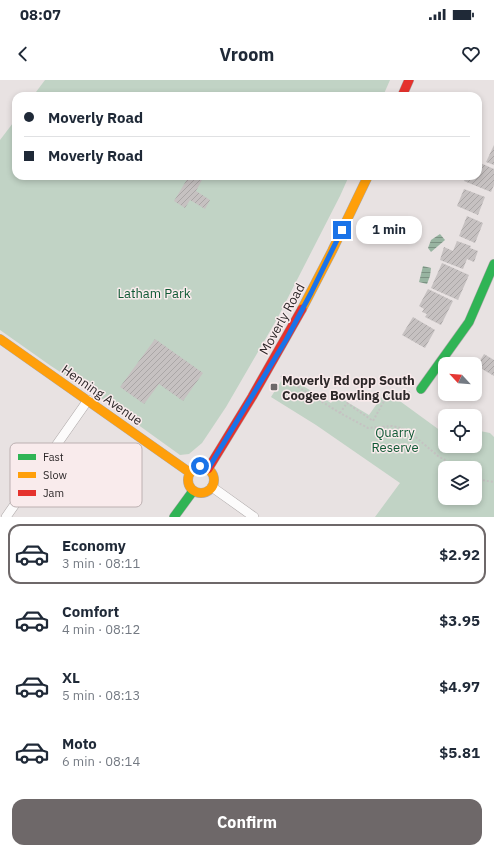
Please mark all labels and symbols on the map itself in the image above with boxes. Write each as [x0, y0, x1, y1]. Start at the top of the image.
callout: 1 min [356, 216, 422, 244]
route end [333, 221, 351, 239]
street label: Moverly Road [255, 280, 309, 358]
park label: Latham Park [117, 285, 191, 302]
north arrow [438, 357, 482, 401]
street label: Henning Avenue [58, 361, 146, 429]
place label: Moverly Rd opp South Coogee Bowling Club [282, 372, 415, 404]
marker: Moverly Rd opp South Coogee Bowling Club [269, 382, 279, 392]
park label: Quarry Reserve [371, 424, 419, 456]
legend [10, 443, 142, 507]
text: Fast [43, 450, 64, 464]
route start [191, 457, 209, 475]
text: Slow [43, 468, 67, 482]
text: Jam [43, 486, 64, 500]

